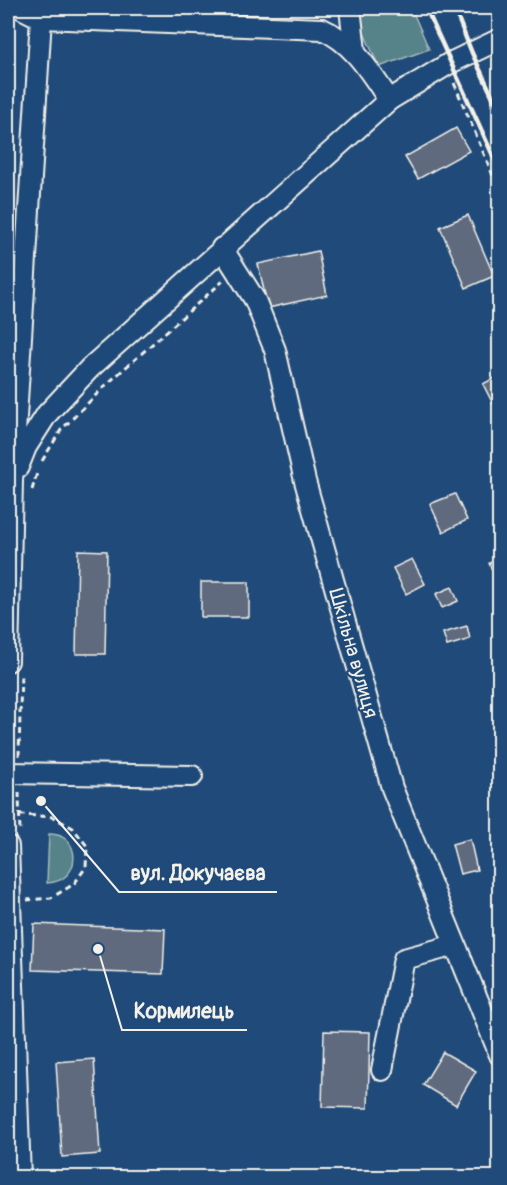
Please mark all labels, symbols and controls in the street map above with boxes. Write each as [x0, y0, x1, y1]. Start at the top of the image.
street label: Шкільна вулиця [323, 586, 384, 721]
callout: вул. Докучаєва [119, 853, 277, 892]
text: вул. Докучаєва [131, 860, 266, 887]
callout: Кормилець [122, 991, 247, 1030]
text: Кормилець [134, 998, 234, 1025]

